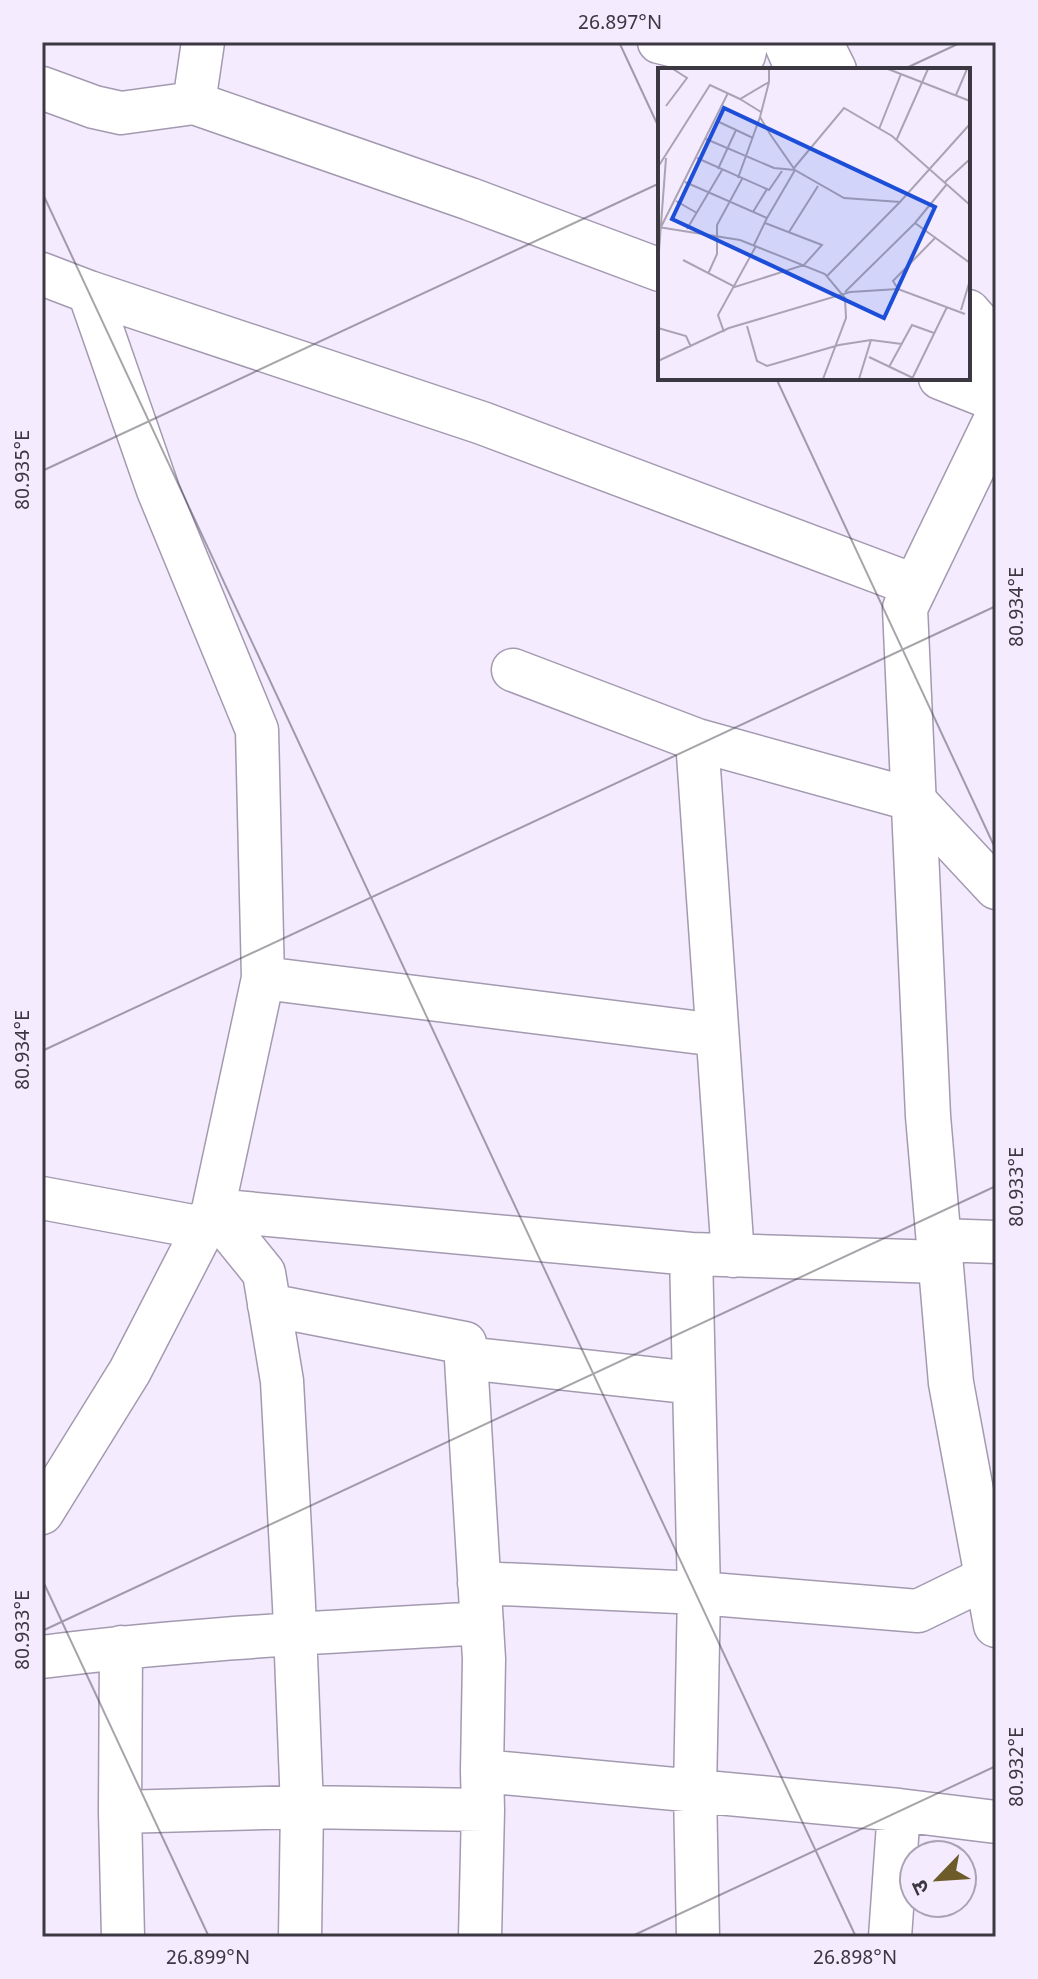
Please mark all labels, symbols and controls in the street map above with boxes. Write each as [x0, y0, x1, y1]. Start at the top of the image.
text: 26.897°N [578, 11, 662, 37]
inset map [658, 68, 970, 380]
text: 80.935°E [11, 430, 37, 510]
text: 80.934°E [1005, 567, 1031, 647]
text: 80.934°E [11, 1010, 37, 1090]
text: 80.933°E [1005, 1147, 1031, 1227]
text: 80.933°E [11, 1590, 37, 1670]
text: 80.932°E [1005, 1727, 1031, 1807]
north arrow [898, 1839, 978, 1919]
text: उ [906, 1873, 938, 1898]
text: 26.899°N [166, 1946, 250, 1972]
text: 26.898°N [813, 1946, 897, 1972]

